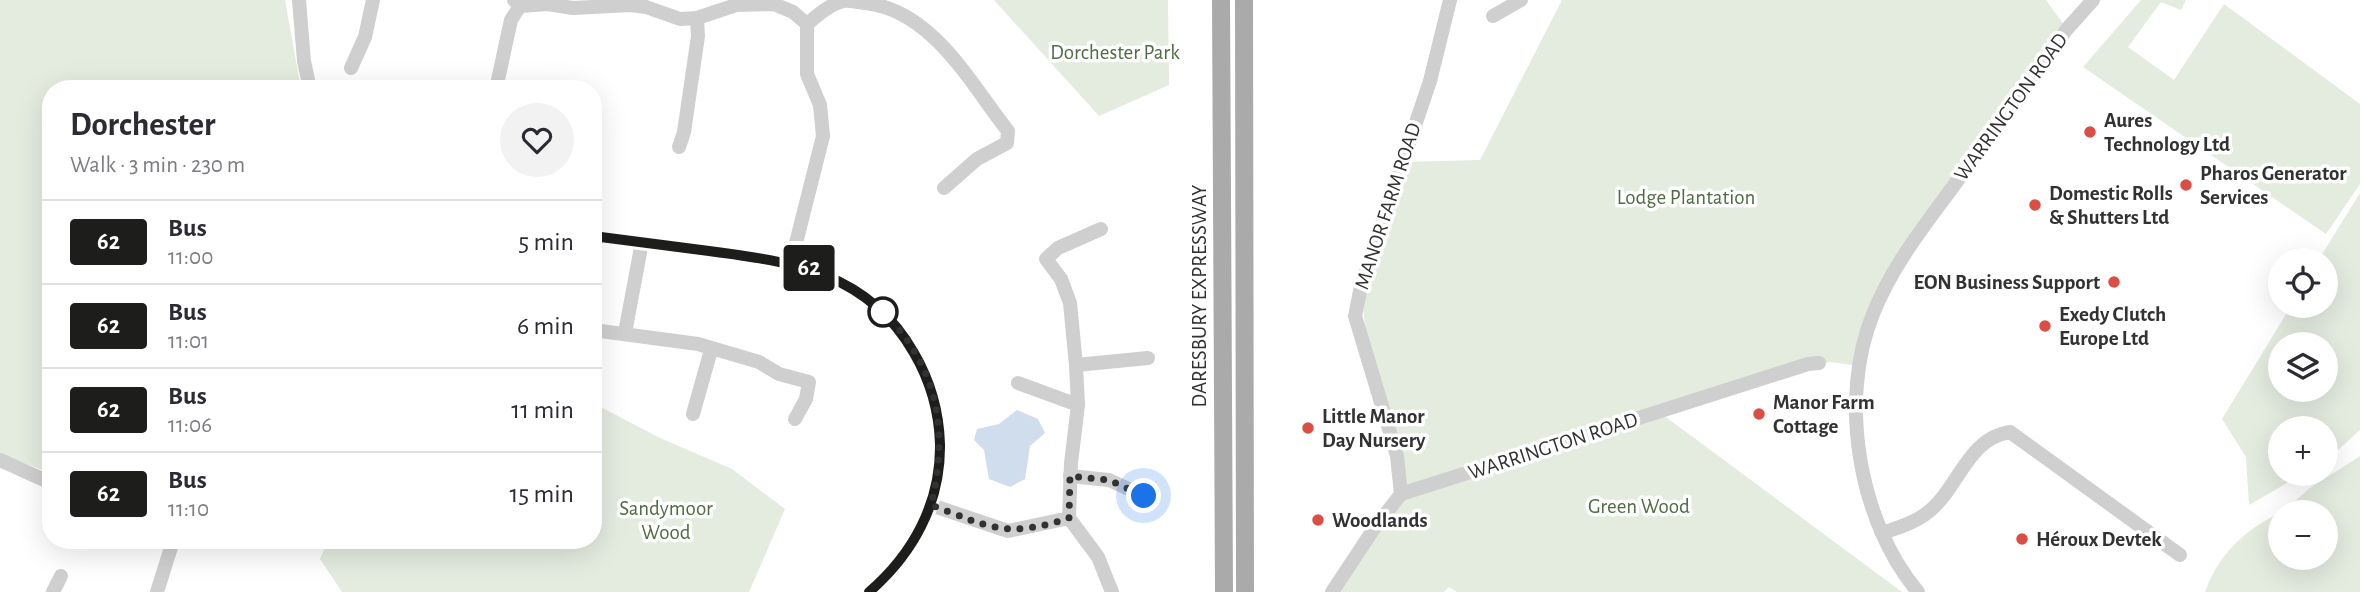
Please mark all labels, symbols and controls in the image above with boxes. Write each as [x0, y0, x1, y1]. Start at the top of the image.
street label: WARRINGTON ROAD [1951, 29, 2071, 185]
park label: Dorchester Park [1050, 42, 1180, 63]
button: heart [500, 103, 574, 177]
text: Dorchester [70, 109, 215, 142]
place label: Aures Technology Ltd [2104, 110, 2230, 155]
street label: MANOR FARM ROAD [1351, 120, 1425, 292]
marker: Aures Technology Ltd [2082, 124, 2098, 140]
text: Walk · 3 min · 230 m [70, 154, 245, 177]
place label: Pharos Generator Services [2200, 163, 2347, 208]
marker: Pharos Generator Services [2178, 177, 2194, 193]
place label: Domestic Rolls & Shutters Ltd [2049, 183, 2173, 228]
street label: DARESBURY EXPRESSWAY [1189, 185, 1210, 407]
park label: Lodge Plantation [1617, 187, 1755, 208]
marker: Domestic Rolls & Shutters Ltd [2027, 197, 2043, 213]
text: Bus [168, 215, 207, 241]
text: 5 min [518, 229, 574, 255]
text: 62 [97, 230, 120, 254]
line badge: 62 [778, 245, 840, 291]
text: 11:00 [168, 246, 213, 269]
map controls [2268, 248, 2338, 570]
button: locate [2268, 248, 2338, 318]
text: 62 [798, 256, 820, 280]
place label: EON Business Support [1914, 272, 2100, 293]
marker: EON Business Support [2106, 274, 2122, 290]
unlabelled marker [868, 297, 898, 327]
text: Bus [168, 299, 207, 325]
place label: Exedy Clutch Europe Ltd [2059, 304, 2166, 349]
text: 6 min [517, 313, 574, 339]
text: 62 [97, 314, 120, 338]
marker: Exedy Clutch Europe Ltd [2037, 318, 2053, 334]
text: 11:01 [168, 330, 209, 353]
button: layers [2268, 332, 2338, 402]
text: Bus [168, 383, 207, 409]
place label: Manor Farm Cottage [1773, 392, 1875, 437]
text: 11 min [511, 397, 574, 423]
text: 62 [97, 398, 120, 422]
place label: Little Manor Day Nursery [1322, 406, 1426, 451]
marker: Manor Farm Cottage [1751, 406, 1767, 422]
street label: WARRINGTON ROAD [1466, 409, 1640, 483]
text: 11:06 [168, 414, 212, 437]
button: + [2268, 416, 2338, 486]
marker: Little Manor Day Nursery [1300, 420, 1316, 436]
text: Bus [168, 467, 207, 493]
your location [1126, 478, 1161, 513]
text: 15 min [509, 481, 574, 507]
text: 62 [97, 482, 120, 506]
park label: Green Wood [1588, 496, 1690, 517]
text: 11:10 [168, 498, 209, 521]
park label: Sandymoor Wood [619, 498, 713, 543]
button: − [2268, 500, 2338, 570]
place label: Woodlands [1332, 510, 1428, 531]
marker: Woodlands [1310, 512, 1326, 528]
place label: Héroux Devtek [2036, 529, 2162, 550]
marker: Héroux Devtek [2014, 531, 2030, 547]

